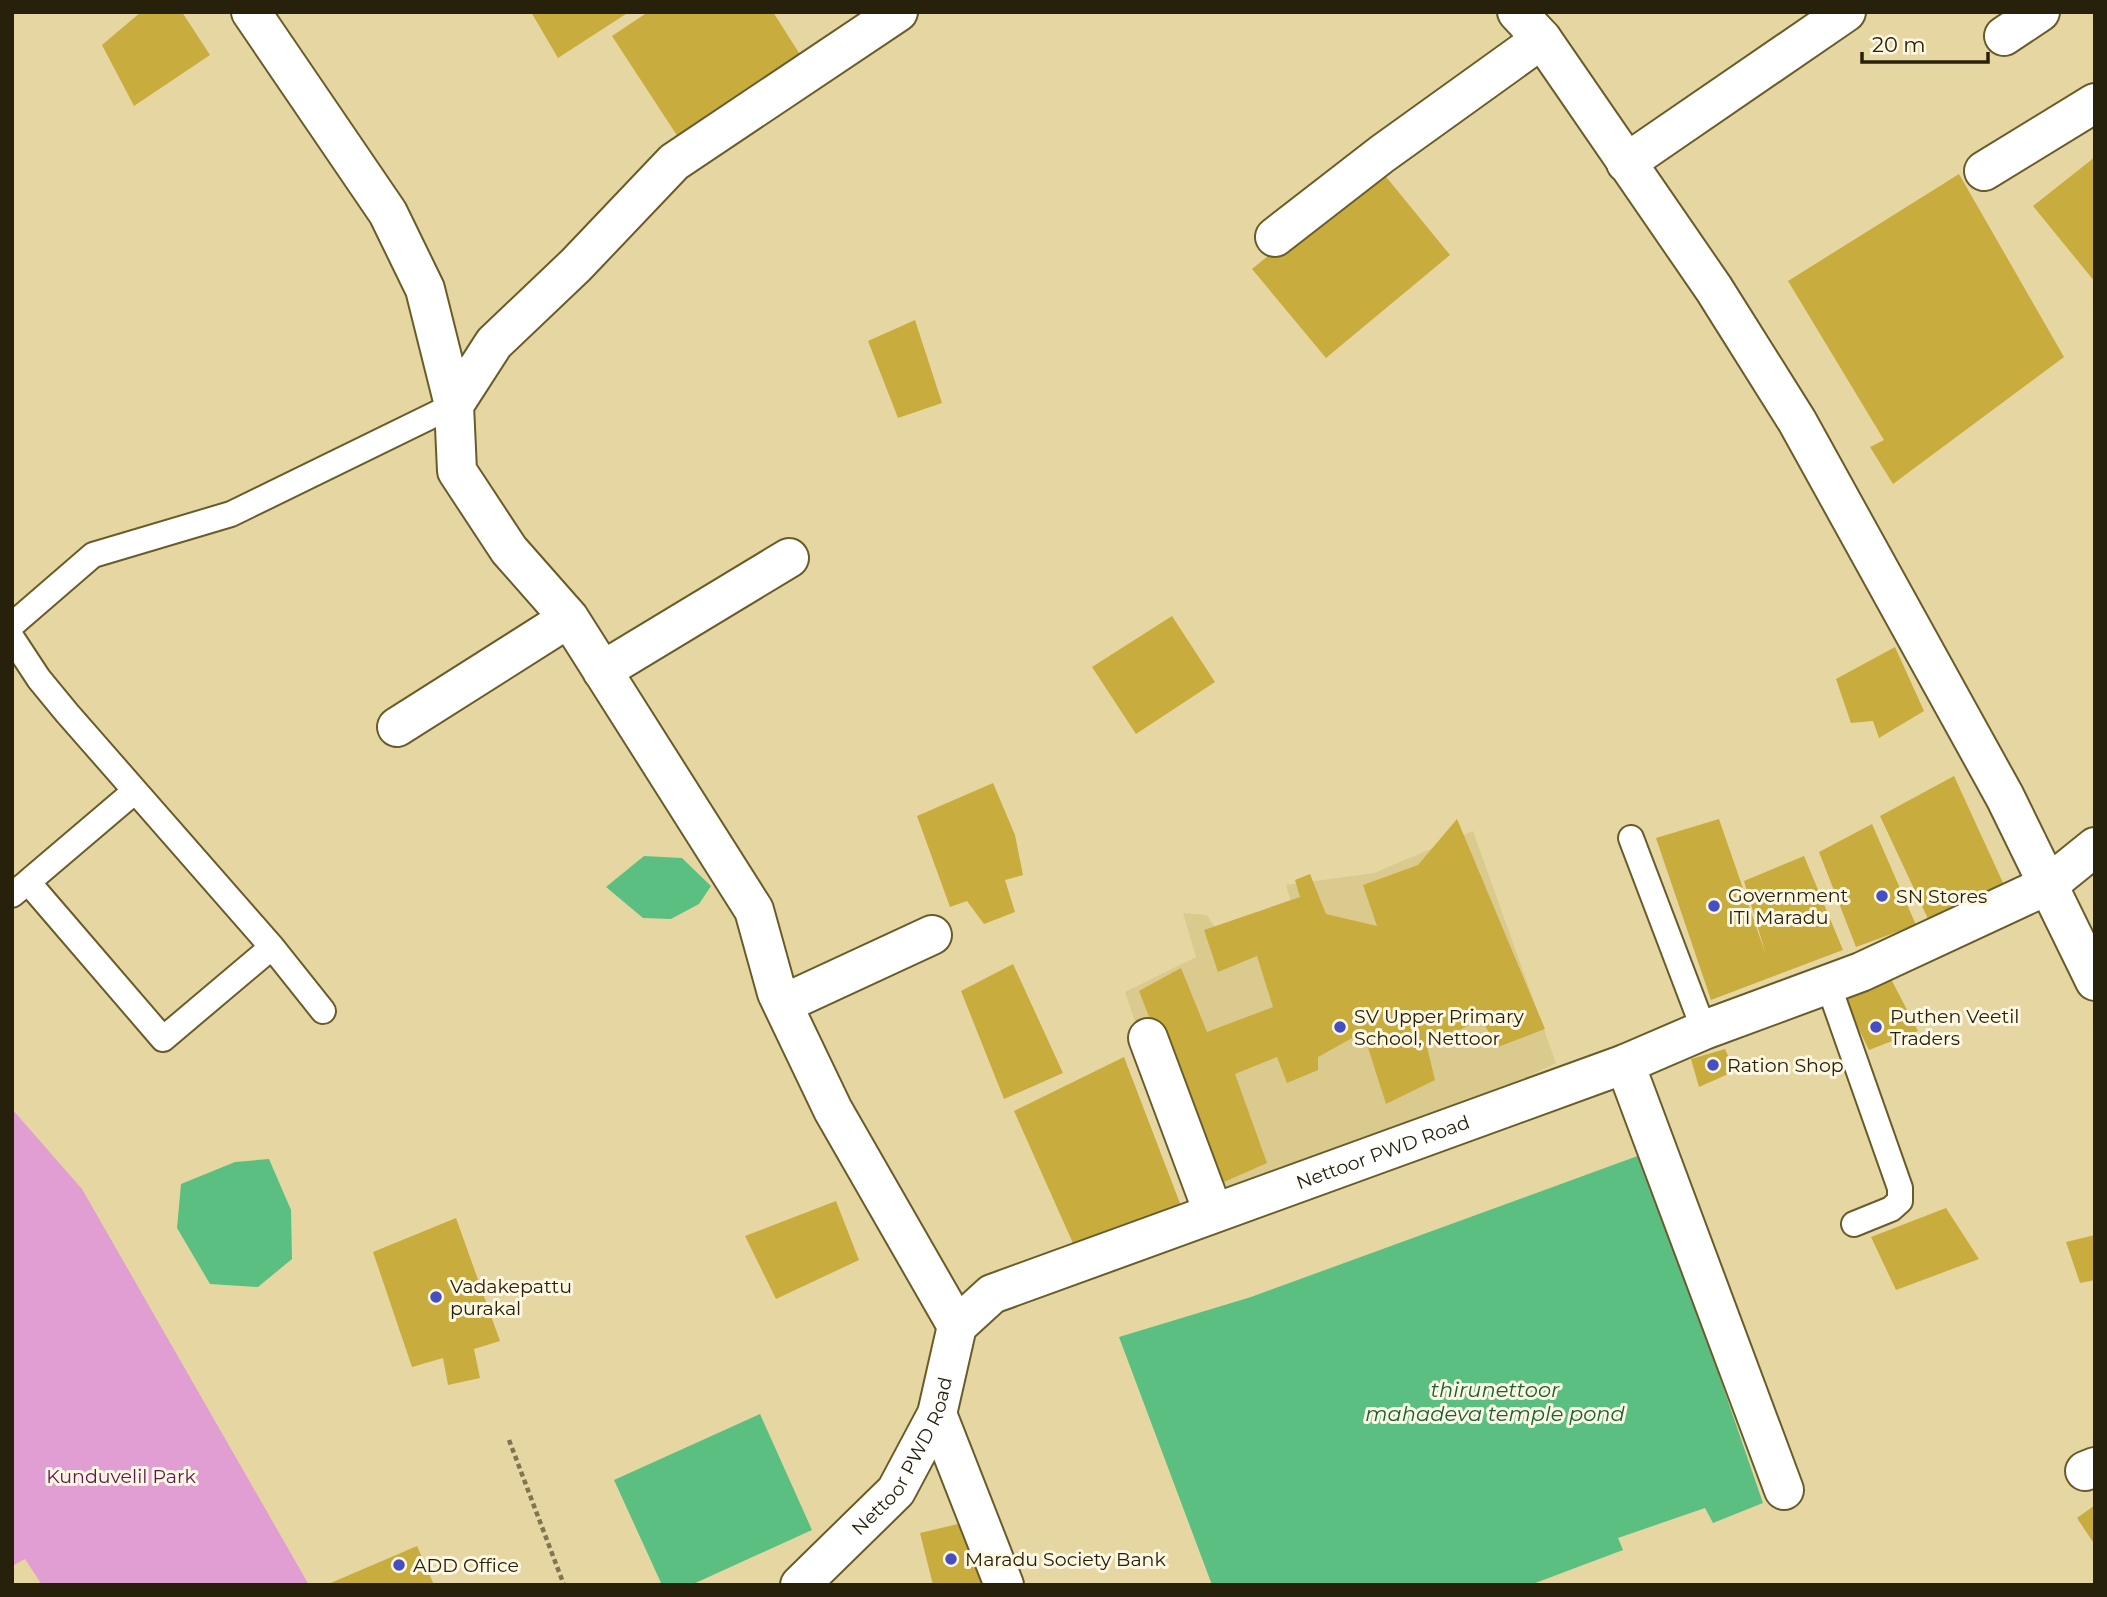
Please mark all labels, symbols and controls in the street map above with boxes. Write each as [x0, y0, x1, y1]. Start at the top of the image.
scale bar [1862, 21, 1988, 65]
text: 20 m [1872, 32, 1926, 57]
place label: Government ITI Maradu [1728, 884, 1849, 929]
place label: SN Stores [1896, 885, 1987, 908]
marker: SN Stores [1874, 888, 1890, 904]
marker: Government ITI Maradu [1706, 898, 1722, 914]
place label: SV Upper Primary School, Nettoor [1354, 1005, 1524, 1050]
place label: Puthen Veetil Traders [1890, 1005, 2019, 1050]
marker: SV Upper Primary School, Nettoor [1332, 1019, 1348, 1035]
marker: Puthen Veetil Traders [1868, 1019, 1884, 1035]
place label: Ration Shop [1727, 1054, 1844, 1077]
marker: Ration Shop [1705, 1057, 1721, 1073]
street label: Nettoor PWD Road [1293, 1110, 1473, 1194]
place label: Vadakepattu purakal [450, 1275, 572, 1320]
marker: Vadakepattu purakal [428, 1289, 444, 1305]
street label: Nettoor PWD Road [847, 1375, 957, 1540]
water label: thirunettoor mahadeva temple pond [1365, 1377, 1626, 1426]
park label: Kunduvelil Park [46, 1465, 196, 1488]
place label: Maradu Society Bank [965, 1548, 1166, 1571]
marker: Maradu Society Bank [943, 1551, 959, 1567]
place label: ADD Office [413, 1554, 519, 1577]
marker: ADD Office [391, 1557, 407, 1573]

